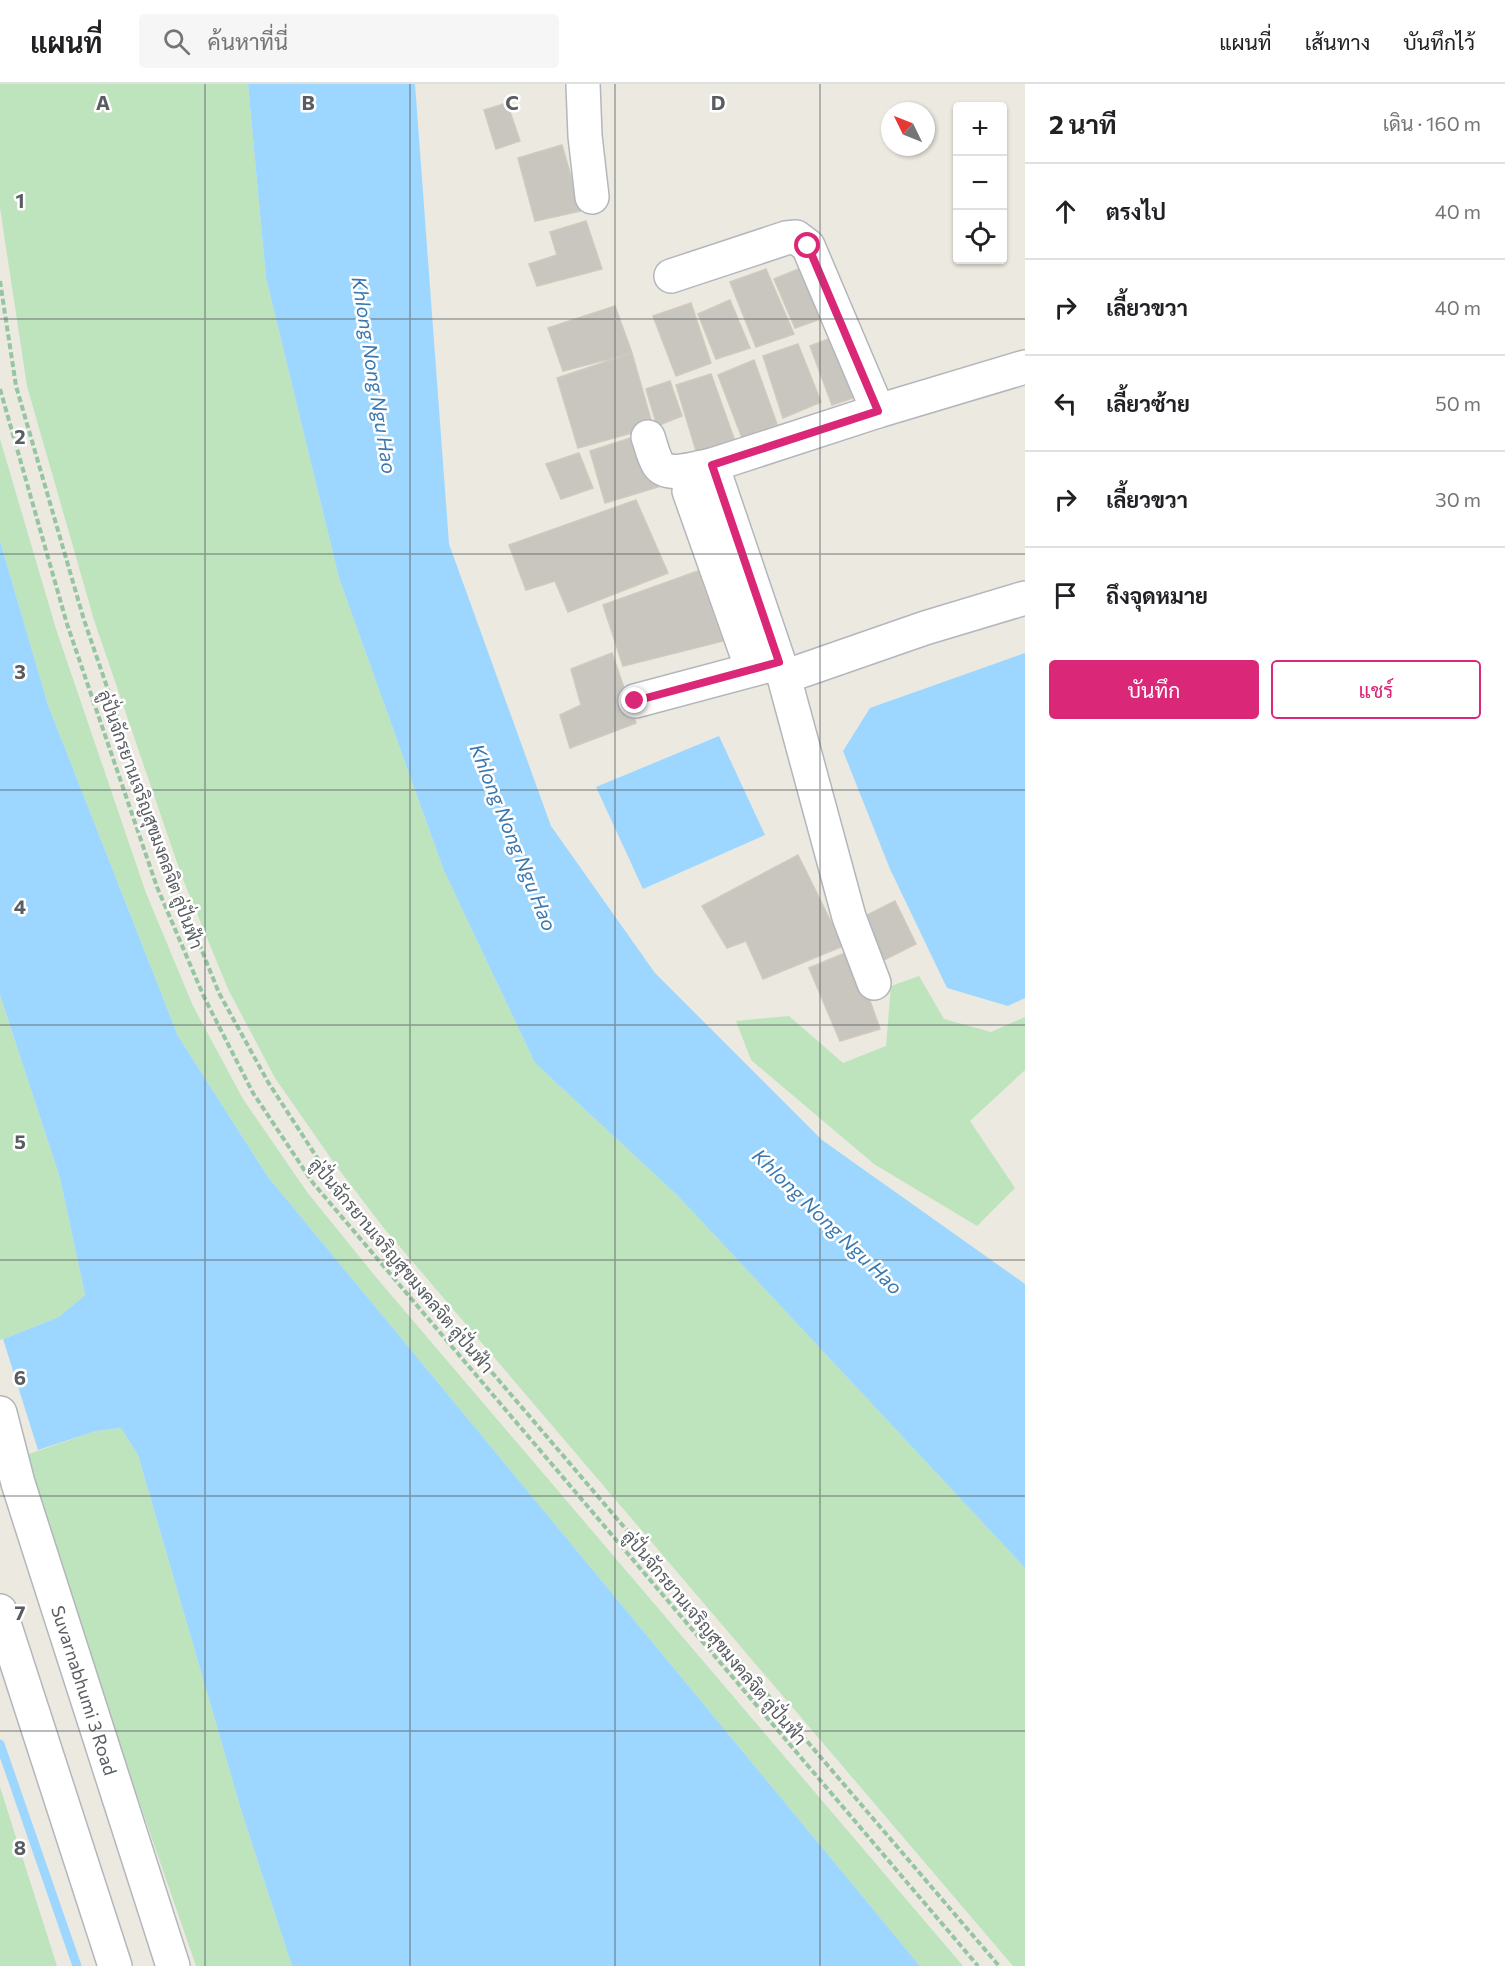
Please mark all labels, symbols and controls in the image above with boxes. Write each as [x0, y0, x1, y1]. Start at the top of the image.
search box [139, 14, 559, 68]
text: แผนที่ [30, 25, 103, 59]
icon: search [160, 25, 193, 58]
text: ค้นหาที่นี่ [208, 28, 288, 55]
text: แผนที่ [1219, 29, 1272, 54]
text: เส้นทาง [1305, 29, 1370, 54]
text: บันทึกไว้ [1403, 29, 1475, 54]
text: A [96, 90, 110, 114]
text: B [301, 90, 315, 114]
text: C [505, 90, 519, 114]
text: D [711, 90, 725, 114]
north arrow [881, 102, 935, 156]
map controls [953, 102, 1007, 264]
button: + [953, 102, 1007, 156]
text: 2 นาที [1049, 108, 1117, 139]
text: เดิน · 160 m [1383, 111, 1481, 135]
button: − [953, 156, 1007, 210]
text: 1 [15, 188, 25, 212]
icon: ahead [1049, 195, 1082, 228]
text: ตรงไป [1106, 198, 1166, 225]
text: 40 m [1435, 199, 1481, 223]
button: locate [953, 210, 1007, 264]
route start [794, 232, 820, 258]
water label: Khlong Nong Ngu Hao [348, 275, 402, 475]
icon: right [1049, 291, 1082, 324]
text: เลี้ยวขวา [1106, 294, 1188, 321]
text: 40 m [1435, 295, 1481, 319]
icon: left [1049, 387, 1082, 420]
text: เลี้ยวซ้าย [1106, 390, 1190, 417]
text: 50 m [1435, 391, 1481, 415]
text: 2 [14, 424, 26, 448]
icon: right [1049, 483, 1082, 516]
text: เลี้ยวขวา [1106, 486, 1188, 513]
text: 30 m [1435, 487, 1481, 511]
icon: arrive [1049, 579, 1082, 612]
text: ถึงจุดหมาย [1106, 582, 1208, 609]
text: 3 [14, 659, 26, 683]
button: บันทึก [1049, 660, 1259, 719]
button: แชร์ [1271, 660, 1481, 719]
street label: ลู่ปั่นจักรยานเจริญสุขมงคลจิต ลู่ปั่นฟ้า [91, 685, 211, 952]
route end [621, 687, 647, 713]
water label: Khlong Nong Ngu Hao [466, 740, 563, 934]
text: 4 [14, 894, 26, 918]
text: 5 [14, 1129, 26, 1153]
water label: Khlong Nong Ngu Hao [748, 1143, 908, 1299]
street label: ลู่ปั่นจักรยานเจริญสุขมงคลจิต ลู่ปั่นฟ้า [303, 1151, 501, 1379]
text: 6 [14, 1365, 26, 1389]
street label: ลู่ปั่นจักรยานเจริญสุขมงคลจิต ลู่ปั่นฟ้า [616, 1523, 814, 1751]
text: 7 [15, 1600, 26, 1624]
street label: Suvarnabhumi 3 Road [47, 1603, 122, 1778]
text: 8 [14, 1835, 26, 1859]

